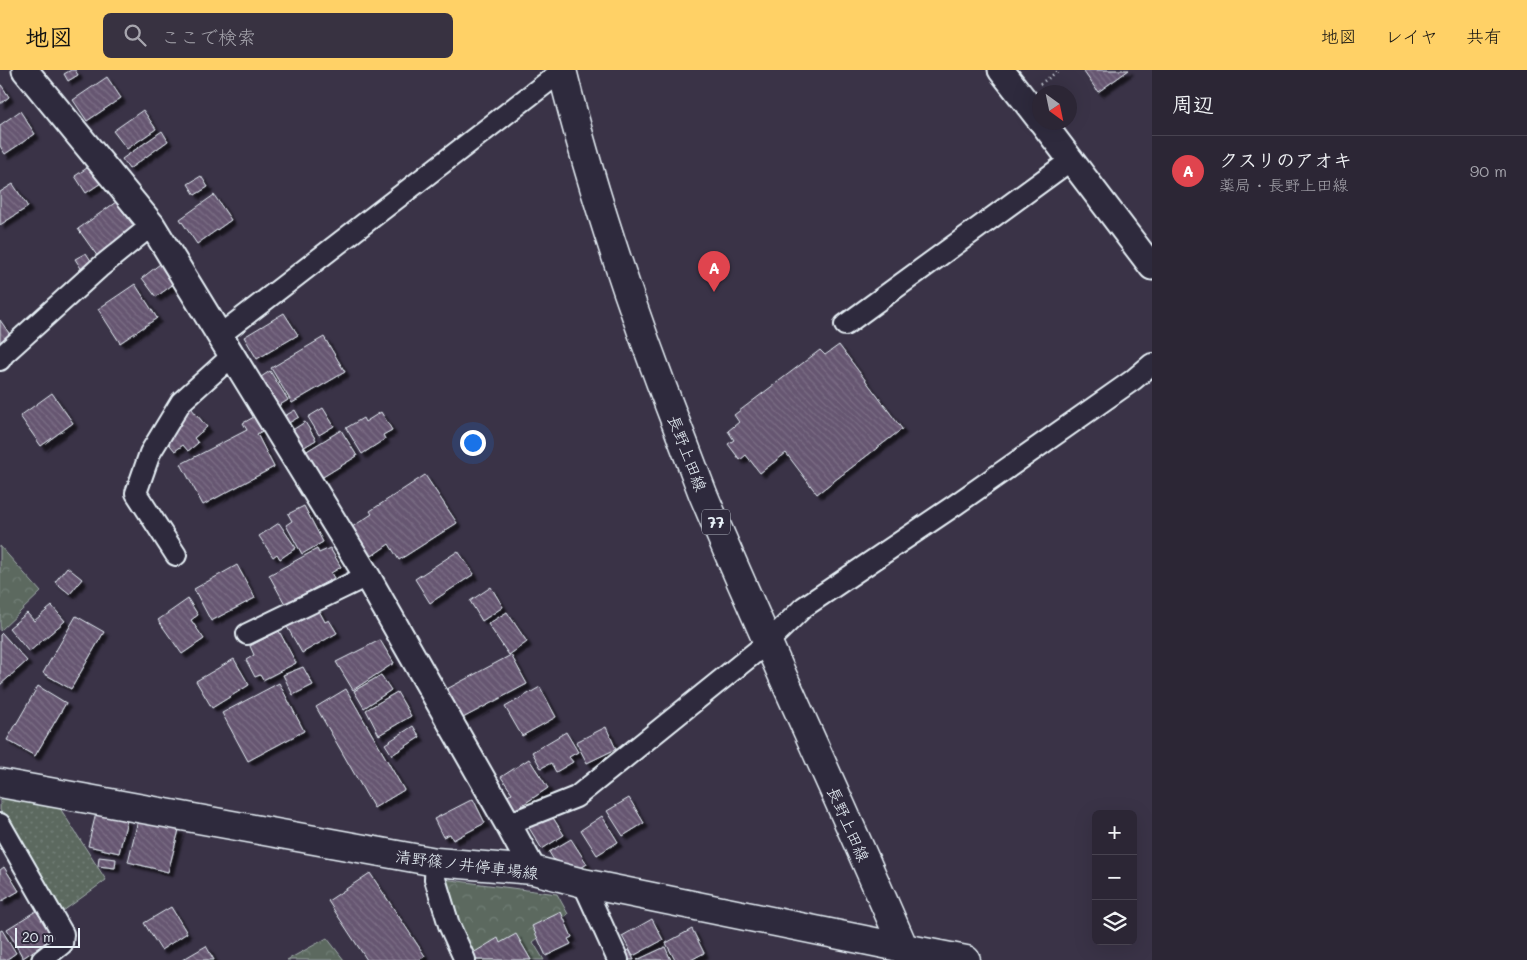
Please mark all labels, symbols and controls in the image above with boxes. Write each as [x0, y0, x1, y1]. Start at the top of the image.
search box [103, 13, 453, 58]
text: 地図 [25, 21, 73, 52]
icon: search [121, 21, 149, 49]
text: ここで検索 [161, 24, 256, 49]
text: 地図 [1321, 24, 1357, 48]
text: レイヤ [1385, 24, 1438, 48]
text: 共有 [1466, 24, 1502, 48]
north arrow [1032, 85, 1077, 130]
text: 周辺 [1172, 90, 1214, 117]
text: クスリのアオキ [1219, 147, 1352, 172]
text: A [1182, 160, 1194, 181]
text: 90 m [1470, 160, 1507, 181]
text: 薬局 · 長野上田線 [1219, 174, 1348, 195]
pin: A [698, 251, 730, 292]
street label: 長野上田線 [664, 412, 712, 494]
your location [460, 430, 486, 456]
road number: 77 [702, 510, 730, 534]
street label: 長野上田線 [823, 783, 875, 865]
map controls [1092, 810, 1137, 945]
button: + [1092, 810, 1137, 855]
street label: 清野篠ノ井停車場線 [394, 845, 540, 883]
button: − [1092, 855, 1137, 900]
button: layers [1092, 900, 1137, 945]
scale bar [15, 925, 80, 948]
text: 20 m [22, 927, 54, 946]

